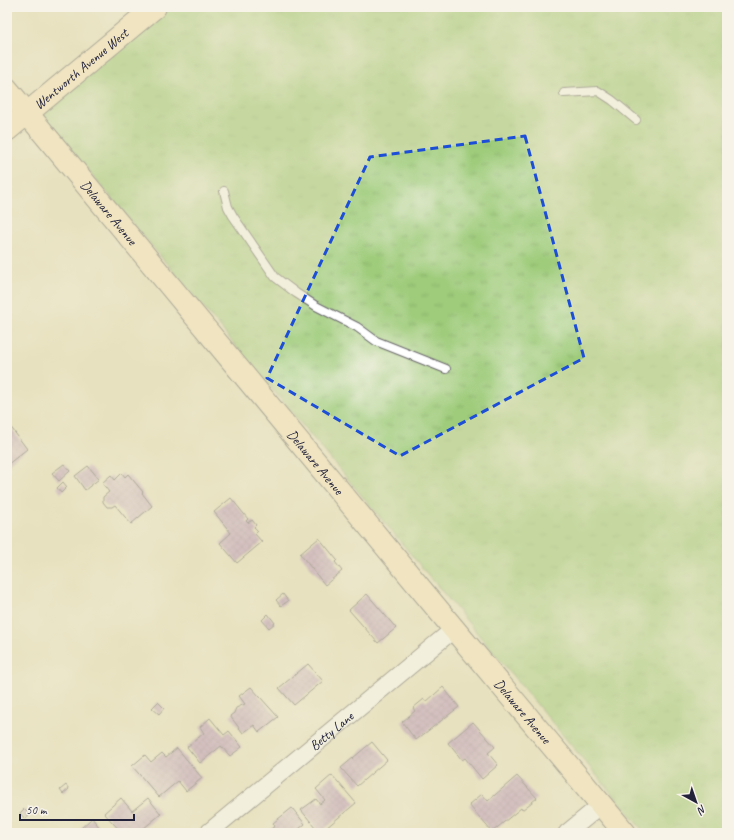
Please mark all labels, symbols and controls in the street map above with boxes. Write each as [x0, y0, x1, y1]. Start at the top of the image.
street label: Wentworth Avenue West [31, 24, 133, 113]
street label: Delaware Avenue [77, 177, 141, 250]
street label: Delaware Avenue [283, 426, 348, 499]
street label: Delaware Avenue [490, 676, 555, 748]
street label: Betty Lane [306, 707, 358, 754]
north arrow [676, 782, 716, 822]
scale bar [20, 796, 134, 822]
text: 50 m [26, 802, 48, 818]
text: N [694, 802, 710, 819]

